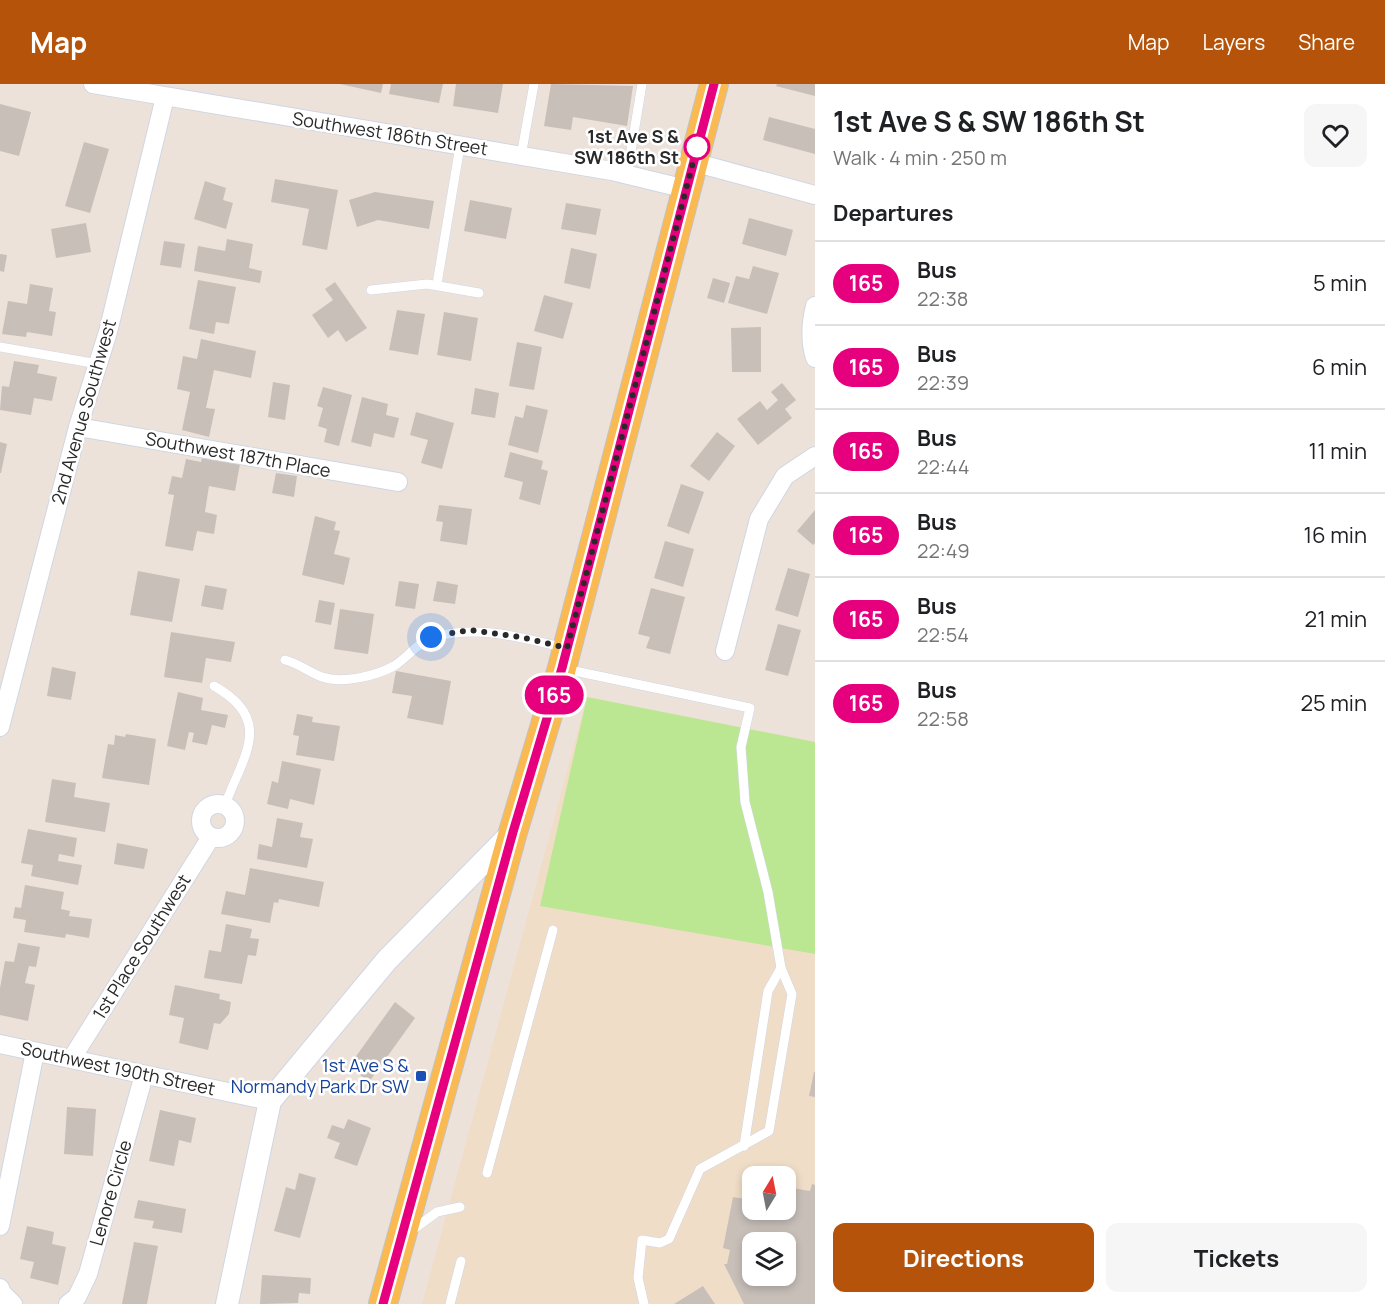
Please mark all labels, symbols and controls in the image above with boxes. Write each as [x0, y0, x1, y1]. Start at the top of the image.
text: Map [30, 23, 87, 61]
text: Map [1128, 28, 1169, 56]
text: Layers [1202, 28, 1265, 56]
text: Share [1298, 28, 1355, 56]
text: 1st Ave S & SW 186th St [833, 102, 1145, 140]
button: heart [1304, 104, 1367, 167]
street label: Southwest 186th Street [291, 106, 490, 160]
place label: 1st Ave S & SW 186th St [574, 124, 679, 169]
marker: 1st Ave S & SW 186th St [684, 134, 710, 160]
text: Walk · 4 min · 250 m [833, 144, 1007, 171]
text: Departures [833, 198, 953, 228]
text: Bus [917, 255, 957, 285]
text: 5 min [1313, 268, 1367, 298]
text: 165 [849, 269, 883, 297]
text: 22:38 [917, 285, 968, 312]
street label: 2nd Avenue Southwest [45, 316, 121, 507]
text: Bus [917, 339, 957, 369]
text: 6 min [1312, 352, 1367, 382]
text: 165 [849, 353, 883, 381]
text: 22:39 [917, 369, 969, 396]
text: Bus [917, 423, 957, 453]
street label: Southwest 187th Place [144, 426, 333, 482]
text: 11 min [1309, 436, 1367, 466]
text: 165 [849, 437, 883, 465]
text: 22:44 [917, 453, 970, 480]
text: Bus [917, 507, 957, 537]
text: 16 min [1304, 520, 1367, 550]
text: 165 [849, 521, 883, 549]
text: 22:49 [917, 537, 970, 564]
text: Bus [917, 591, 957, 621]
text: 21 min [1305, 604, 1367, 634]
text: 165 [849, 605, 883, 633]
text: 22:54 [917, 621, 969, 648]
your location [416, 622, 446, 652]
text: Bus [917, 675, 957, 705]
line badge: 165 [520, 676, 588, 714]
text: 165 [537, 681, 571, 709]
text: 25 min [1300, 688, 1367, 718]
text: 165 [849, 689, 883, 717]
text: 22:58 [917, 705, 969, 732]
street label: 1st Place Southwest [87, 869, 196, 1024]
street label: Southwest 190th Street [19, 1036, 218, 1100]
place label: 1st Ave S & Normandy Park Dr SW [231, 1053, 409, 1098]
marker: 1st Ave S & Normandy Park Dr SW [414, 1069, 428, 1083]
street label: Lenore Circle [83, 1137, 137, 1248]
north arrow [742, 1166, 796, 1220]
map controls [742, 1166, 796, 1286]
button: Directions [833, 1223, 1094, 1292]
button: Tickets [1106, 1223, 1367, 1292]
button: layers [742, 1232, 796, 1286]

